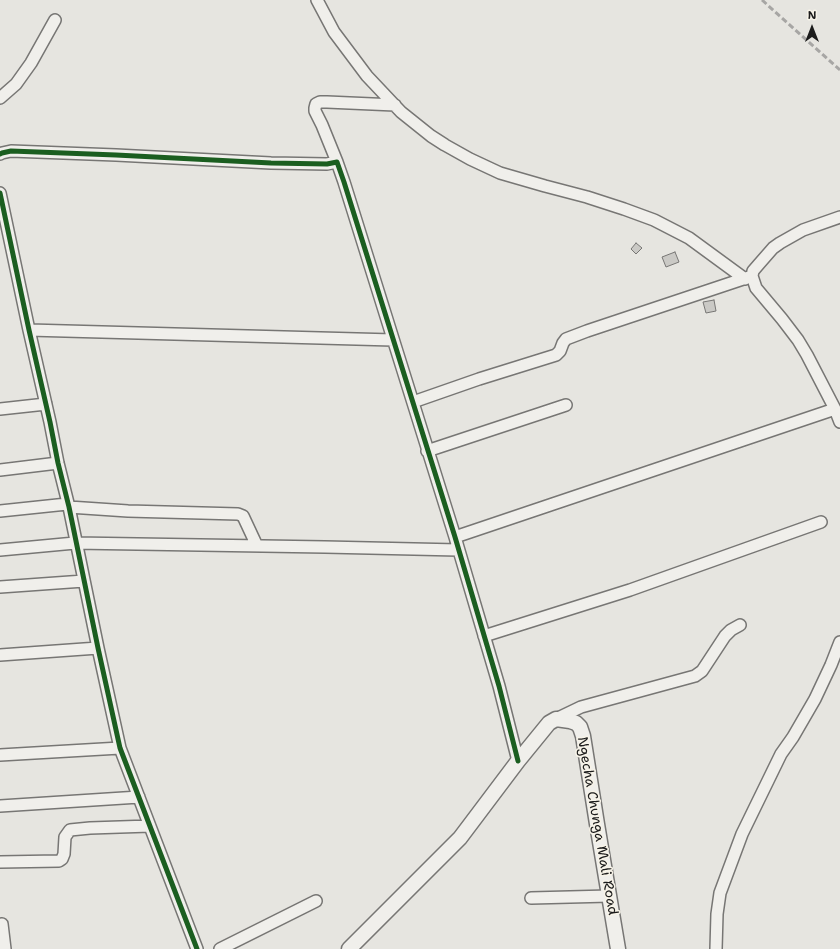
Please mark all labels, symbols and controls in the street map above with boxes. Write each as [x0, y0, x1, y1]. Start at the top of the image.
north arrow [792, 8, 832, 48]
text: N [808, 8, 816, 23]
street label: Ngecha Chunga Mali Road [573, 735, 621, 917]

